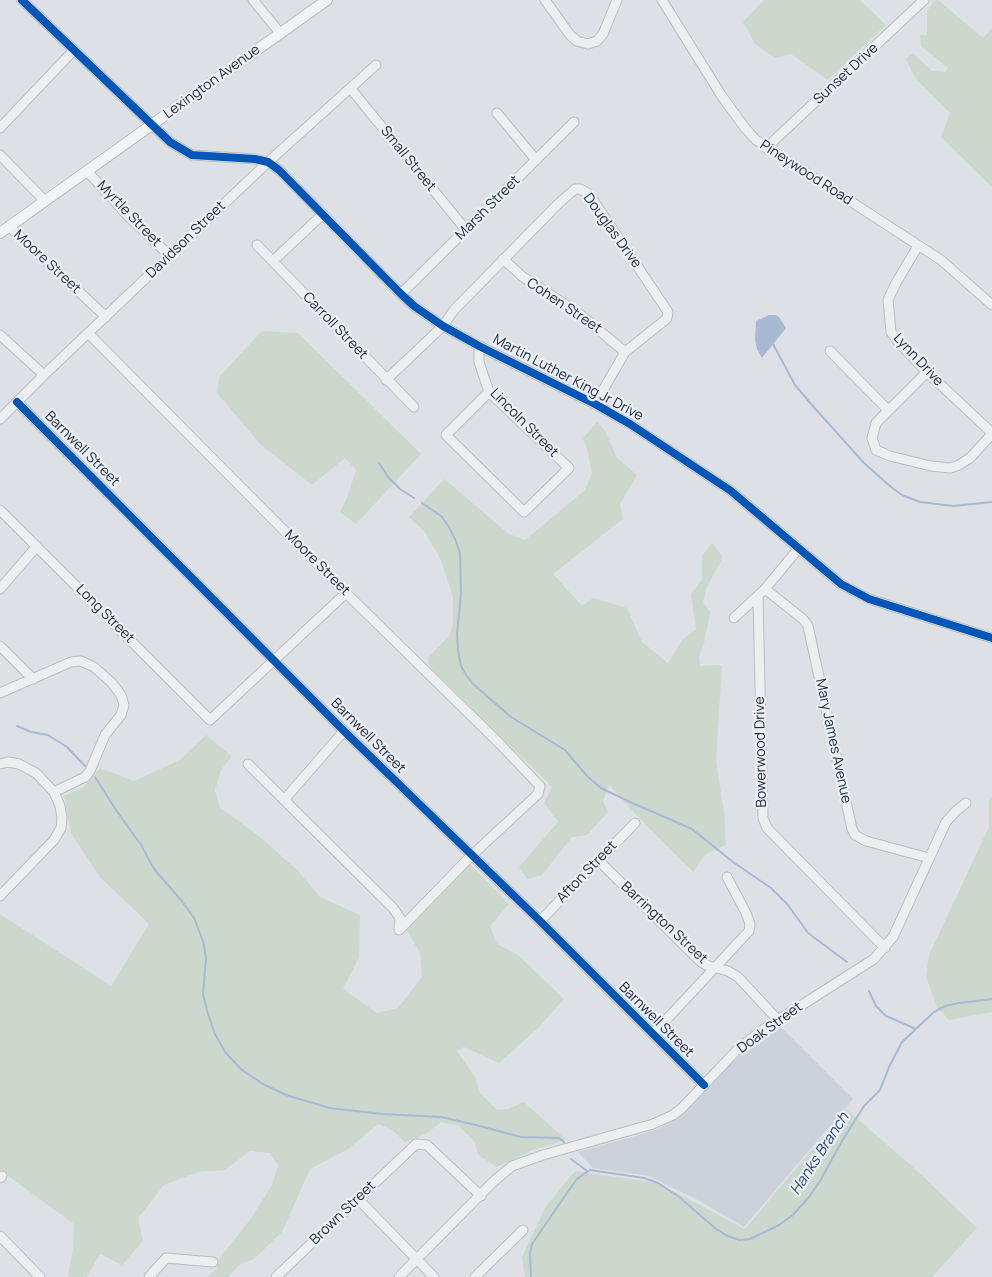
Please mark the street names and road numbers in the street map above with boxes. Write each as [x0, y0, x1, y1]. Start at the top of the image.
street label: Sunset Drive [810, 40, 882, 108]
street label: Lexington Avenue [161, 41, 263, 123]
street label: Small Street [377, 123, 439, 195]
street label: Pineywood Road [757, 137, 855, 209]
street label: Marsh Street [452, 172, 524, 244]
street label: Myrtle Street [93, 178, 165, 250]
street label: Douglas Drive [579, 190, 645, 272]
street label: Davidson Street [143, 198, 229, 282]
street label: Moore Street [10, 227, 84, 297]
street label: Cohen Street [523, 275, 605, 337]
street label: Carroll Street [299, 289, 371, 363]
street label: Lynn Drive [889, 330, 947, 390]
street label: Martin Luther King Jr Drive [490, 331, 646, 425]
street label: Lincoln Street [486, 385, 562, 461]
street label: Barnwell Street [41, 408, 123, 490]
street label: Moore Street [281, 527, 353, 599]
street label: Long Street [72, 581, 138, 647]
street label: Mary James Avenue [812, 677, 854, 805]
street label: Barnwell Street [327, 695, 409, 777]
street label: Bowerwood Drive [752, 696, 770, 808]
street label: Afton Street [553, 838, 621, 906]
street label: Barrington Street [617, 879, 711, 967]
street label: Barnwell Street [615, 979, 697, 1061]
street label: Doak Street [734, 999, 806, 1057]
street label: Brown Street [307, 1178, 379, 1248]

